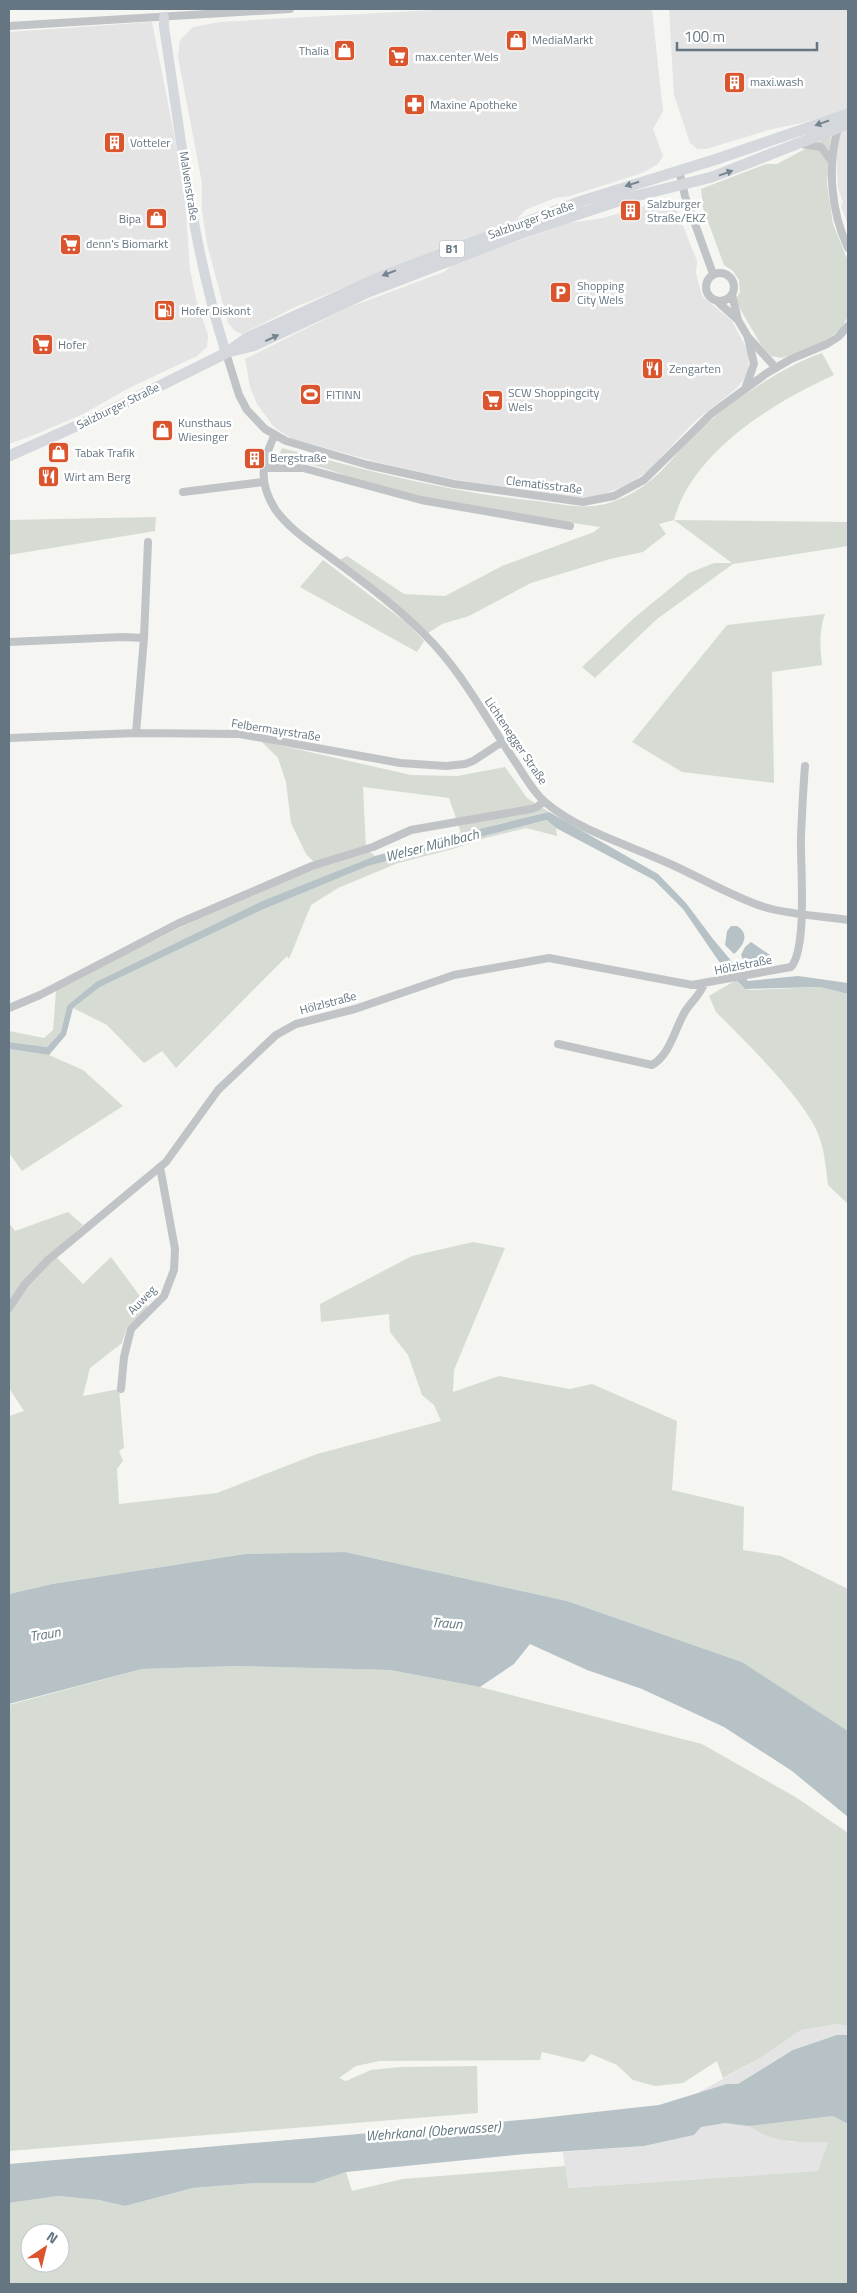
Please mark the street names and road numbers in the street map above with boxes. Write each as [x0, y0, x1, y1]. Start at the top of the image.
street label: Malvenstraße [175, 150, 204, 222]
street label: Salzburger Straße [485, 195, 576, 244]
road number: B1 [440, 240, 464, 258]
street label: Salzburger Straße [73, 377, 163, 434]
street label: Clematisstraße [505, 470, 583, 499]
street label: Lichtenegger Straße [480, 693, 553, 788]
street label: Felbermayrstraße [230, 713, 322, 746]
street label: Hölzlstraße [712, 950, 773, 979]
street label: Hölzlstraße [297, 986, 358, 1019]
street label: Auweg [123, 1281, 161, 1319]

